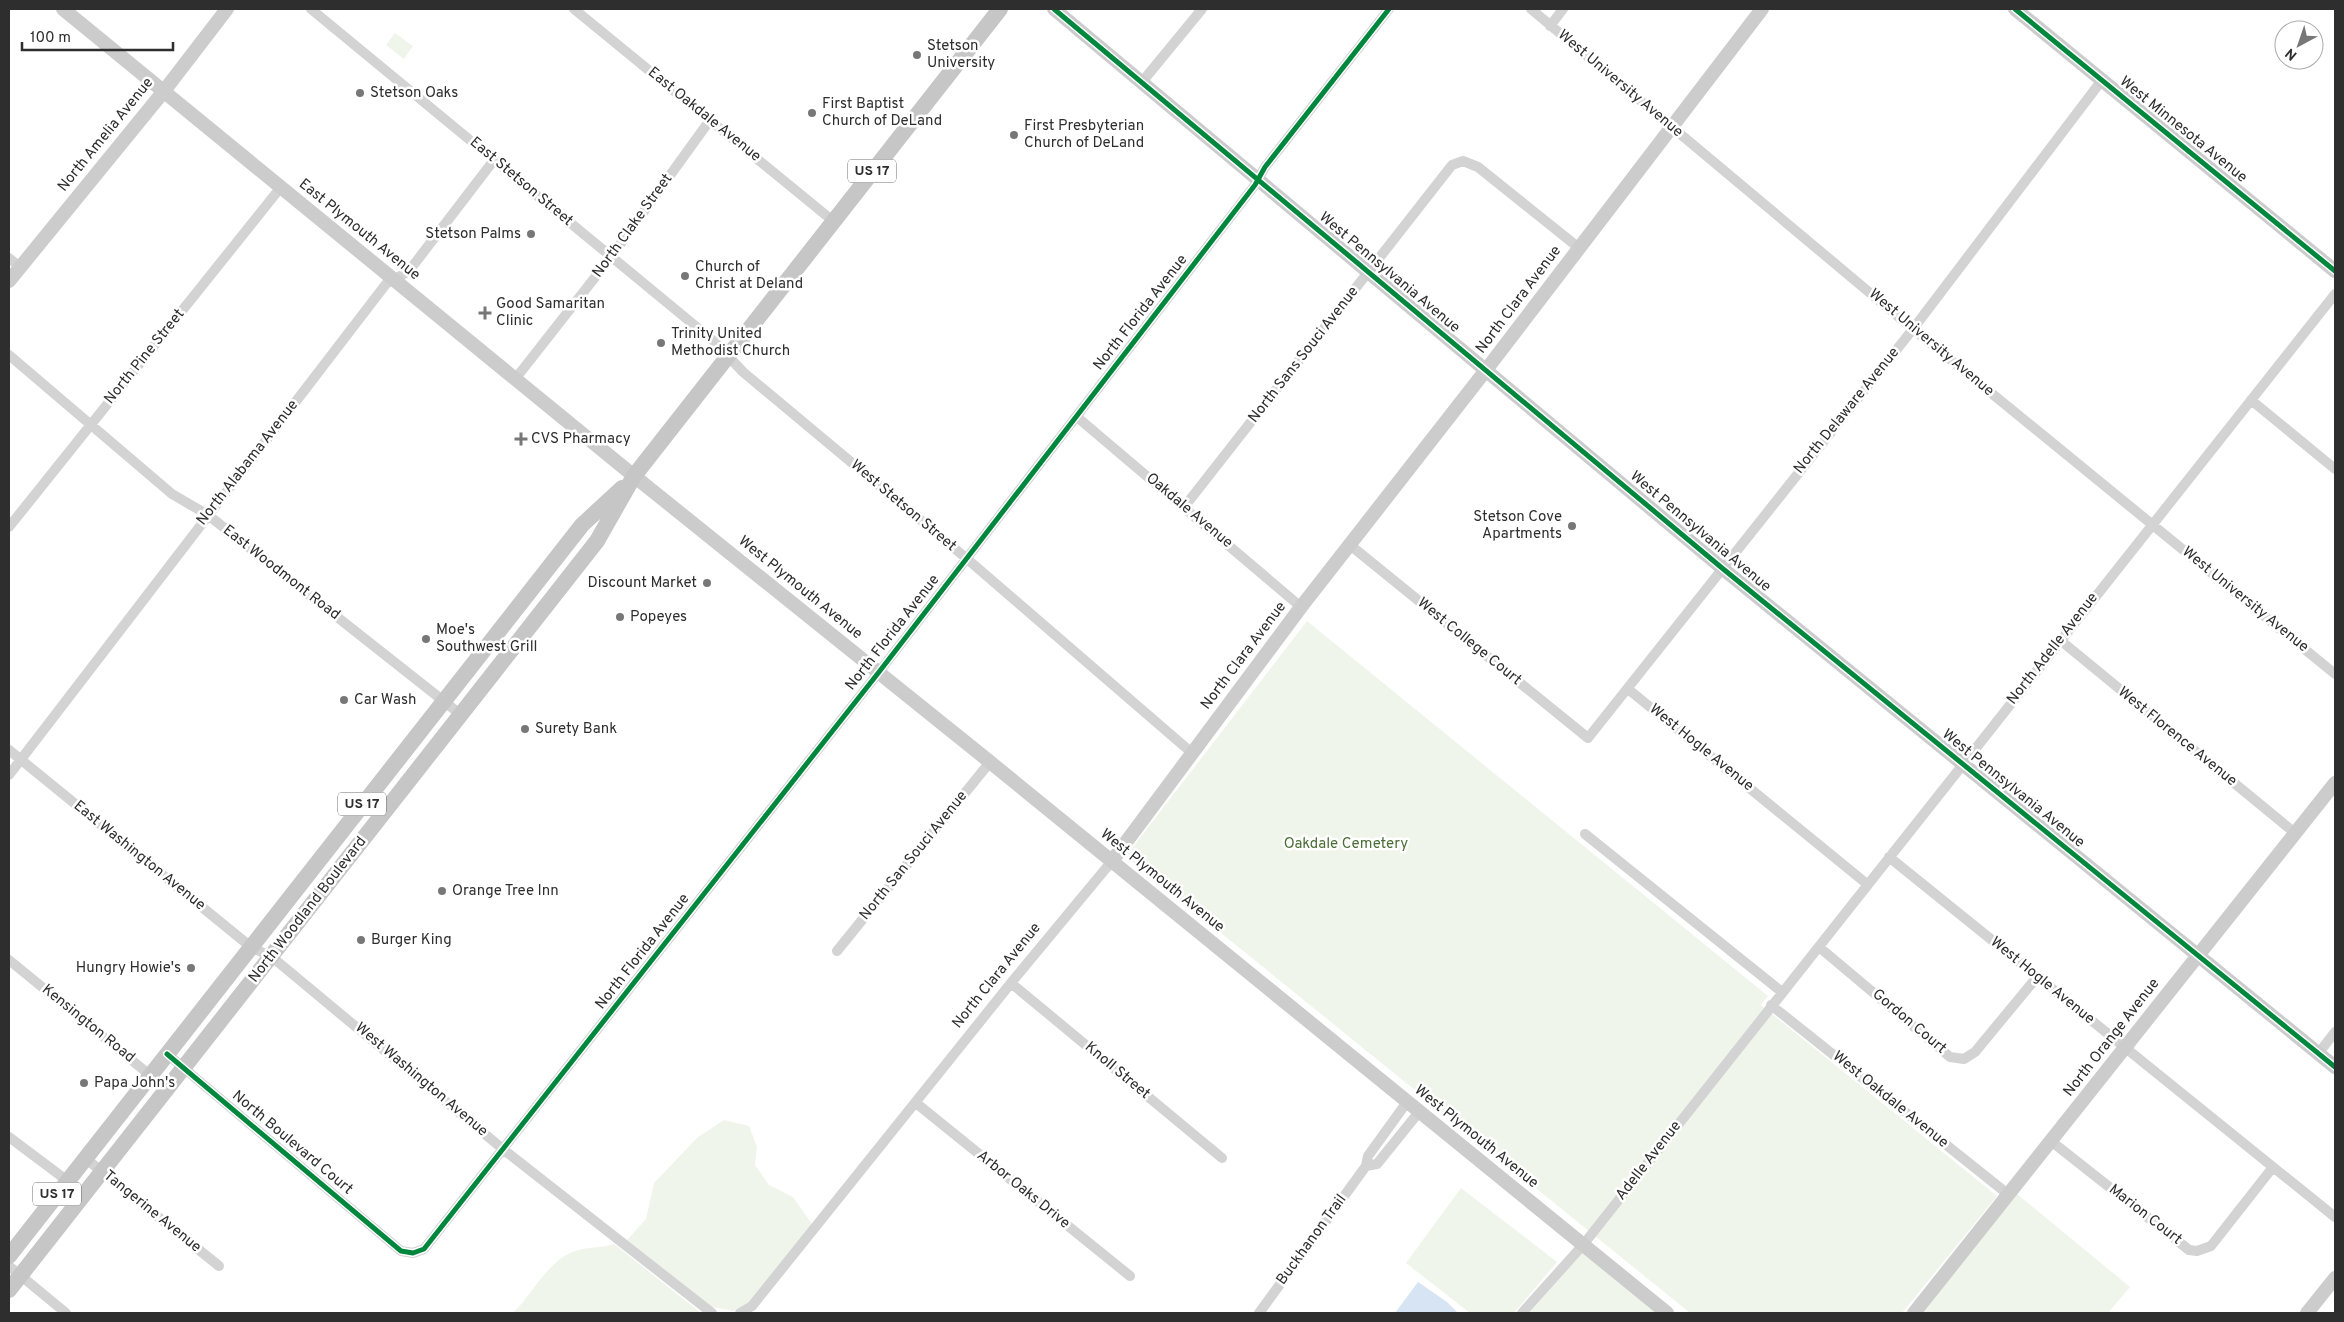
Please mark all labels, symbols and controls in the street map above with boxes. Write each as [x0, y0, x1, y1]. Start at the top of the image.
scale bar [22, 20, 174, 52]
north arrow [2274, 20, 2324, 70]
street label: West University Avenue [1554, 26, 1686, 142]
text: 100 m [30, 29, 71, 48]
place label: Stetson University [927, 37, 995, 73]
text: N [2282, 44, 2301, 64]
marker: Stetson University [911, 49, 923, 61]
street label: East Oakdale Avenue [643, 63, 765, 167]
street label: West Minnesota Avenue [2115, 73, 2251, 187]
street label: North Amelia Avenue [54, 74, 158, 196]
place label: Stetson Oaks [370, 84, 458, 103]
marker: Stetson Oaks [354, 87, 366, 99]
place label: First Baptist Church of DeLand [822, 95, 942, 131]
marker: First Baptist Church of DeLand [806, 107, 818, 119]
place label: First Presbyterian Church of DeLand [1024, 117, 1144, 153]
marker: First Presbyterian Church of DeLand [1008, 129, 1020, 141]
street label: East Stetson Street [465, 133, 577, 231]
road number: US 17 [848, 160, 896, 182]
street label: North Clake Street [589, 170, 677, 282]
street label: East Plymouth Avenue [294, 175, 424, 285]
street label: West Pennsylvania Avenue [1315, 208, 1463, 338]
place label: Stetson Palms [425, 225, 521, 244]
marker: Stetson Palms [525, 228, 537, 240]
street label: North Clara Avenue [1472, 242, 1566, 358]
street label: North Florida Avenue [1090, 251, 1192, 375]
place label: Church of Christ at Deland [695, 258, 803, 294]
marker: Church of Christ at Deland [679, 270, 691, 282]
street label: North Sans Souci Avenue [1245, 283, 1363, 427]
street label: West University Avenue [1865, 285, 1997, 401]
place label: Good Samaritan Clinic [496, 295, 605, 331]
street label: North Pine Street [101, 305, 189, 409]
marker: Good Samaritan Clinic [478, 306, 492, 320]
place label: Trinity United Methodist Church [671, 325, 790, 361]
marker: Trinity United Methodist Church [655, 337, 667, 349]
street label: North Delaware Avenue [1790, 344, 1904, 478]
street label: North Alabama Avenue [193, 396, 303, 530]
place label: CVS Pharmacy [531, 430, 631, 449]
marker: CVS Pharmacy [515, 433, 527, 445]
street label: West Stetson Street [846, 456, 960, 556]
street label: West Pennsylvania Avenue [1626, 467, 1774, 597]
street label: Oakdale Avenue [1142, 469, 1236, 553]
place label: Stetson Cove Apartments [1473, 508, 1562, 544]
marker: Stetson Cove Apartments [1566, 520, 1578, 532]
street label: East Woodmont Road [218, 521, 344, 625]
street label: West Plymouth Avenue [734, 532, 866, 644]
street label: West University Avenue [2178, 543, 2312, 657]
street label: North Florida Avenue [842, 571, 944, 695]
place label: Discount Market [588, 574, 697, 593]
marker: Discount Market [701, 577, 713, 589]
street label: North Adelle Avenue [2003, 589, 2103, 709]
street label: West College Court [1413, 594, 1525, 690]
street label: North Clara Avenue [1197, 598, 1291, 714]
place label: Popeyes [630, 608, 687, 627]
marker: Popeyes [614, 611, 626, 623]
place label: Moe's Southwest Grill [436, 621, 538, 657]
marker: Moe's Southwest Grill [420, 633, 432, 645]
street label: West Florence Avenue [2113, 683, 2241, 791]
place label: Car Wash [354, 691, 416, 710]
marker: Car Wash [338, 694, 350, 706]
street label: West Hogle Avenue [1645, 700, 1757, 796]
place label: Surety Bank [535, 720, 617, 739]
marker: Surety Bank [519, 723, 531, 735]
street label: West Pennsylvania Avenue [1938, 725, 2088, 853]
street label: North San Souci Avenue [856, 787, 972, 925]
road number: US 17 [338, 792, 386, 816]
street label: East Washington Avenue [69, 797, 209, 915]
street label: West Plymouth Avenue [1096, 825, 1228, 937]
street label: North Woodland Boulevard [245, 833, 371, 987]
park label: Oakdale Cemetery [1284, 835, 1408, 854]
place label: Orange Tree Inn [452, 882, 559, 901]
marker: Orange Tree Inn [436, 885, 448, 897]
street label: North Florida Avenue [592, 890, 694, 1014]
street label: North Clara Avenue [949, 919, 1045, 1033]
place label: Burger King [371, 931, 452, 950]
street label: West Hogle Avenue [1986, 933, 2098, 1029]
marker: Burger King [355, 934, 367, 946]
place label: Hungry Howie's [76, 959, 181, 978]
marker: Hungry Howie's [185, 962, 197, 974]
street label: North Orange Avenue [2060, 975, 2164, 1101]
street label: Kensington Road [37, 981, 139, 1067]
street label: Gordon Court [1868, 985, 1950, 1059]
street label: West Washington Avenue [351, 1019, 491, 1141]
street label: Knoll Street [1080, 1038, 1154, 1104]
street label: West Oakdale Avenue [1828, 1047, 1952, 1153]
place label: Papa John's [94, 1074, 175, 1093]
marker: Papa John's [78, 1077, 90, 1089]
street label: West Plymouth Avenue [1410, 1081, 1542, 1193]
street label: North Boulevard Court [228, 1087, 356, 1199]
street label: Adelle Avenue [1612, 1118, 1686, 1204]
street label: Arbor Oaks Drive [972, 1147, 1074, 1233]
street label: Tangerine Avenue [99, 1167, 205, 1257]
street label: Marion Court [2104, 1180, 2186, 1250]
road number: US 17 [33, 1182, 81, 1206]
street label: Buckhanon Trail [1273, 1191, 1351, 1289]

